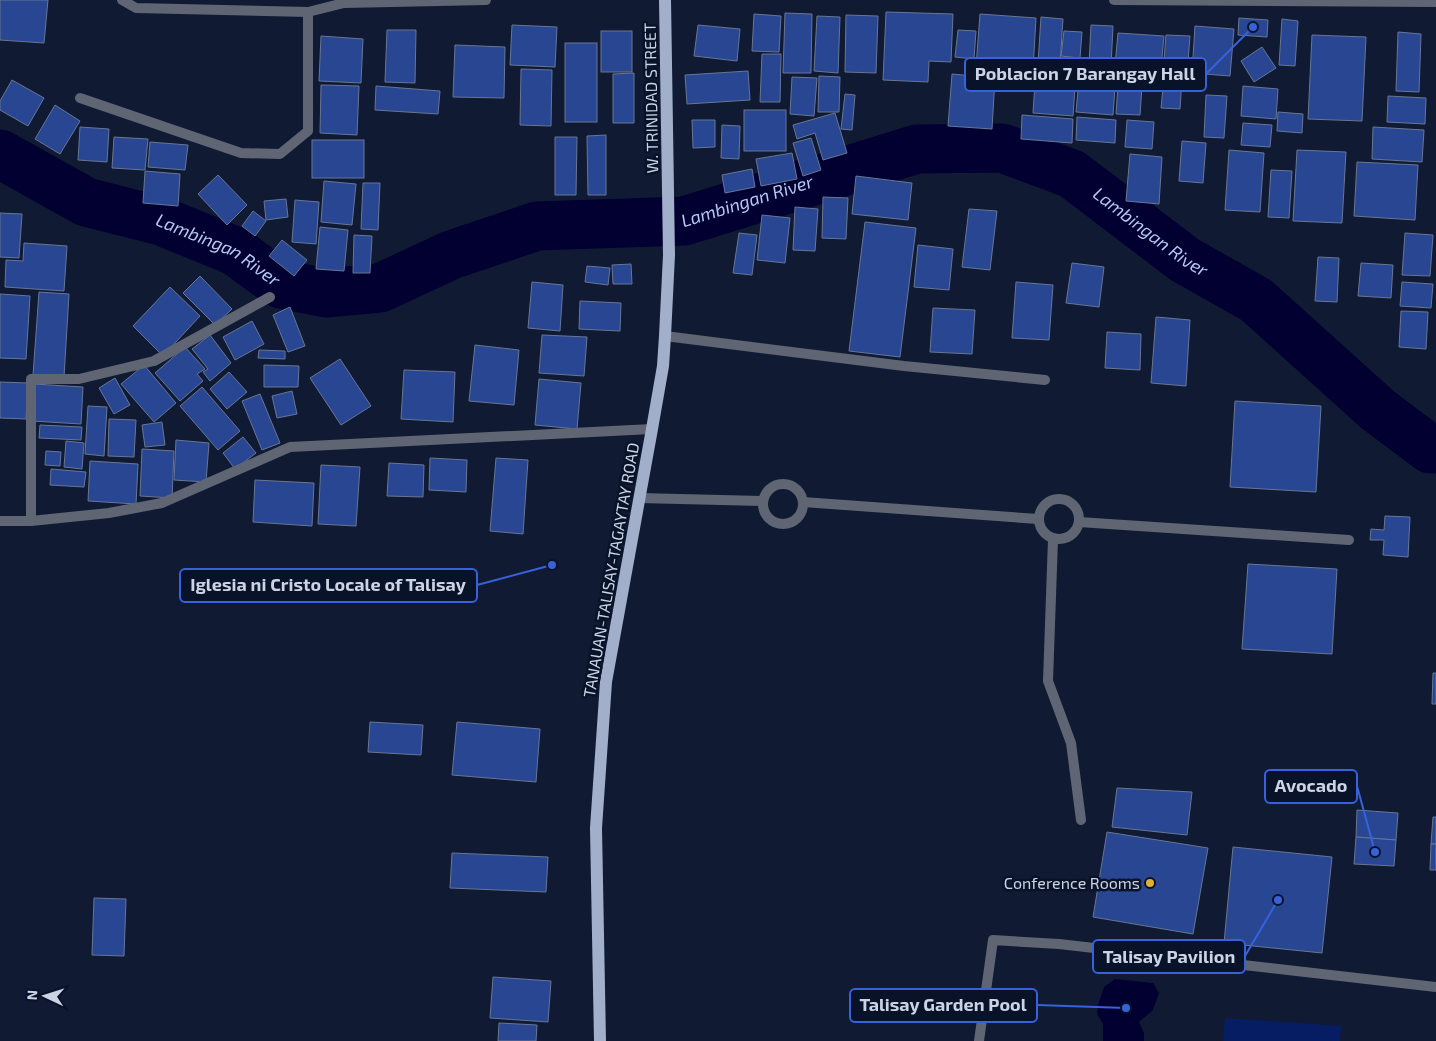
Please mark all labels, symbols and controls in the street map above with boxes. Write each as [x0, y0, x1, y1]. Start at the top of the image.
street label: W. TRINIDAD STREET [640, 23, 661, 173]
callout: Poblacion 7 Barangay Hall [965, 58, 1206, 91]
text: Poblacion 7 Barangay Hall [975, 62, 1195, 84]
water label: Lambingan River [678, 169, 817, 231]
water label: Lambingan River [1089, 182, 1213, 281]
water label: Lambingan River [153, 208, 286, 291]
street label: TANAUAN-TALISAY-TAGAYTAY ROAD [579, 441, 642, 699]
callout: Iglesia ni Cristo Locale of Talisay [180, 569, 477, 602]
text: Iglesia ni Cristo Locale of Talisay [190, 573, 467, 595]
callout: Avocado [1265, 770, 1357, 803]
text: Avocado [1275, 774, 1347, 796]
place label: Conference Rooms [1004, 873, 1140, 892]
marker: Conference Rooms [1144, 877, 1156, 889]
callout: Talisay Pavilion [1093, 940, 1245, 973]
text: Talisay Pavilion [1103, 945, 1235, 967]
north arrow [20, 971, 70, 1021]
text: N [23, 989, 40, 1001]
callout: Talisay Garden Pool [850, 989, 1037, 1022]
text: Talisay Garden Pool [859, 993, 1027, 1015]

